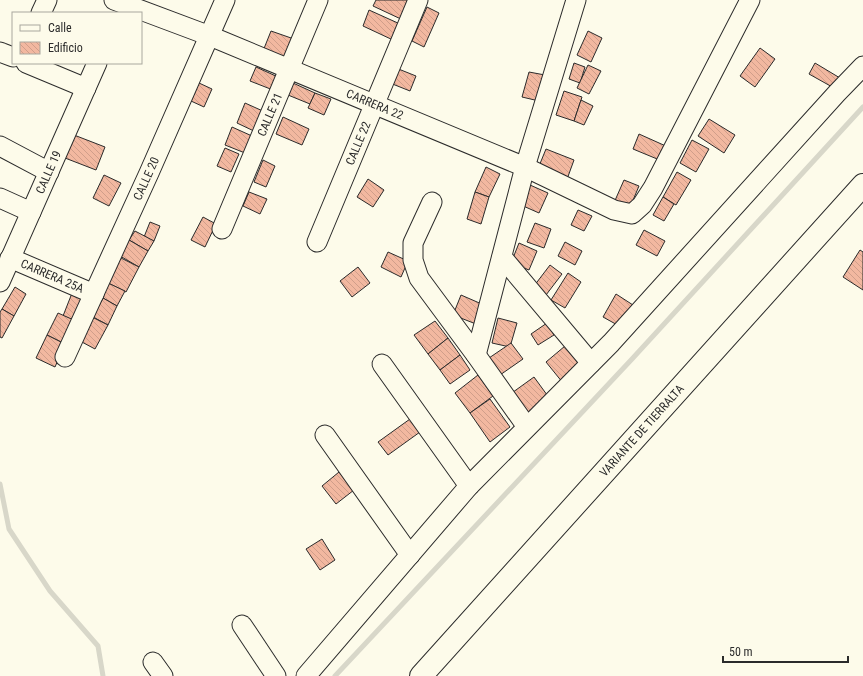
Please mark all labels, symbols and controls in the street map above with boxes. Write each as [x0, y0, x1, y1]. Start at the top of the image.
legend [12, 12, 142, 64]
text: Calle [48, 21, 72, 35]
text: Edificio [48, 41, 83, 55]
street label: CARRERA 22 [344, 86, 405, 123]
street label: CALLE 21 [255, 91, 285, 138]
street label: CALLE 22 [343, 119, 374, 167]
street label: CALLE 19 [33, 148, 64, 196]
street label: CALLE 20 [131, 155, 162, 202]
street label: CARRERA 25A [19, 256, 86, 296]
street label: VARIANTE DE TIERRALTA [597, 382, 687, 480]
scale bar [723, 638, 848, 664]
text: 50 m [729, 645, 753, 659]

